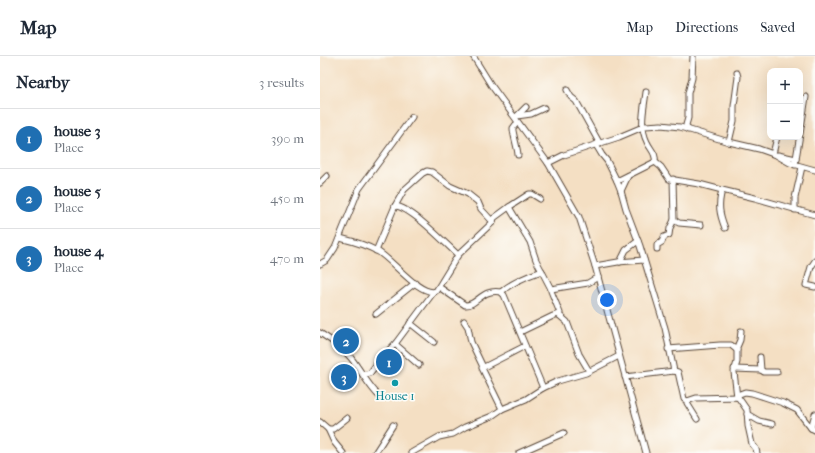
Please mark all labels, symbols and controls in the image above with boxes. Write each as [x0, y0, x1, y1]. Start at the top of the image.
text: Map [20, 17, 56, 39]
text: Map [626, 19, 653, 36]
text: Directions [675, 19, 738, 36]
text: Saved [760, 19, 795, 36]
map controls [767, 68, 803, 140]
button: + [767, 68, 803, 104]
text: Nearby [16, 72, 70, 92]
text: 3 results [259, 75, 304, 90]
button: − [767, 104, 803, 140]
text: house 3 [54, 122, 101, 140]
text: 1 [27, 131, 31, 146]
text: 390 m [271, 131, 304, 146]
text: Place [54, 140, 84, 155]
text: house 5 [54, 182, 101, 200]
text: 2 [26, 191, 32, 206]
text: 450 m [270, 191, 304, 206]
text: Place [54, 200, 84, 215]
text: house 4 [54, 242, 103, 260]
text: 3 [26, 251, 32, 266]
text: 470 m [270, 251, 304, 266]
text: Place [54, 260, 84, 275]
your location [597, 290, 617, 310]
pin: 2 [333, 326, 359, 356]
pin: 1 [376, 347, 402, 377]
pin: 3 [331, 362, 357, 392]
marker: House 1 [390, 378, 400, 388]
place label: House 1 [375, 389, 415, 403]

